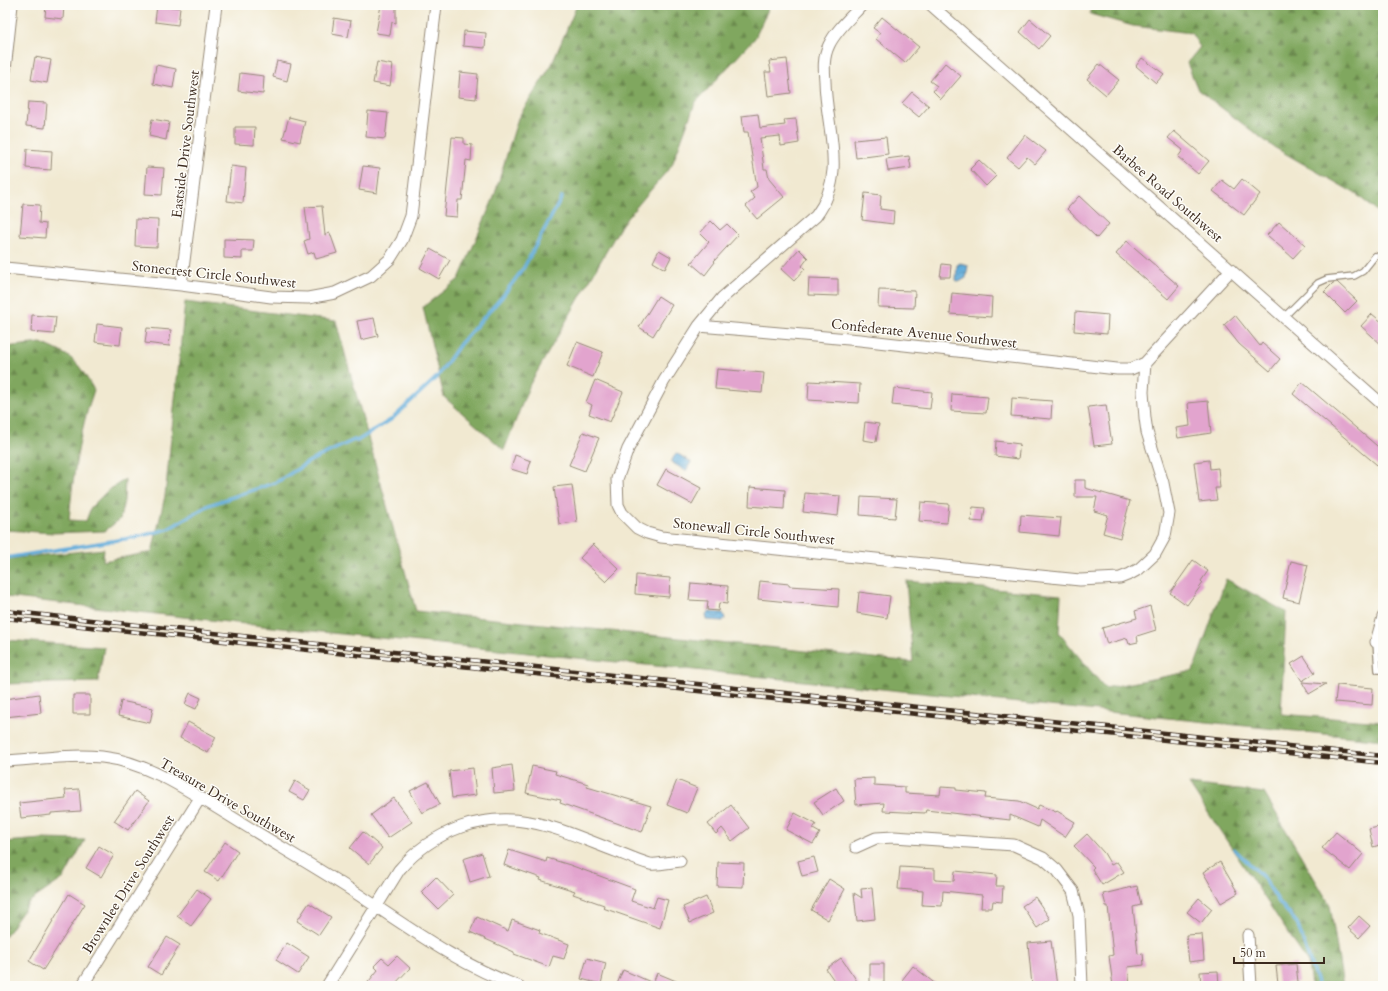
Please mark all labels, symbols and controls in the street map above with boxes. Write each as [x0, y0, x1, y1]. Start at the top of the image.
street label: Eastside Drive Southwest [167, 69, 204, 219]
street label: Barbee Road Southwest [1109, 140, 1227, 247]
street label: Stonecrest Circle Southwest [131, 256, 298, 293]
street label: Confederate Avenue Southwest [830, 314, 1018, 353]
street label: Stonewall Circle Southwest [672, 514, 836, 549]
street label: Treasure Drive Southwest [156, 754, 300, 847]
street label: Brownlee Drive Southwest [78, 811, 179, 957]
scale bar [1234, 939, 1324, 965]
text: 50 m [1240, 945, 1267, 961]

